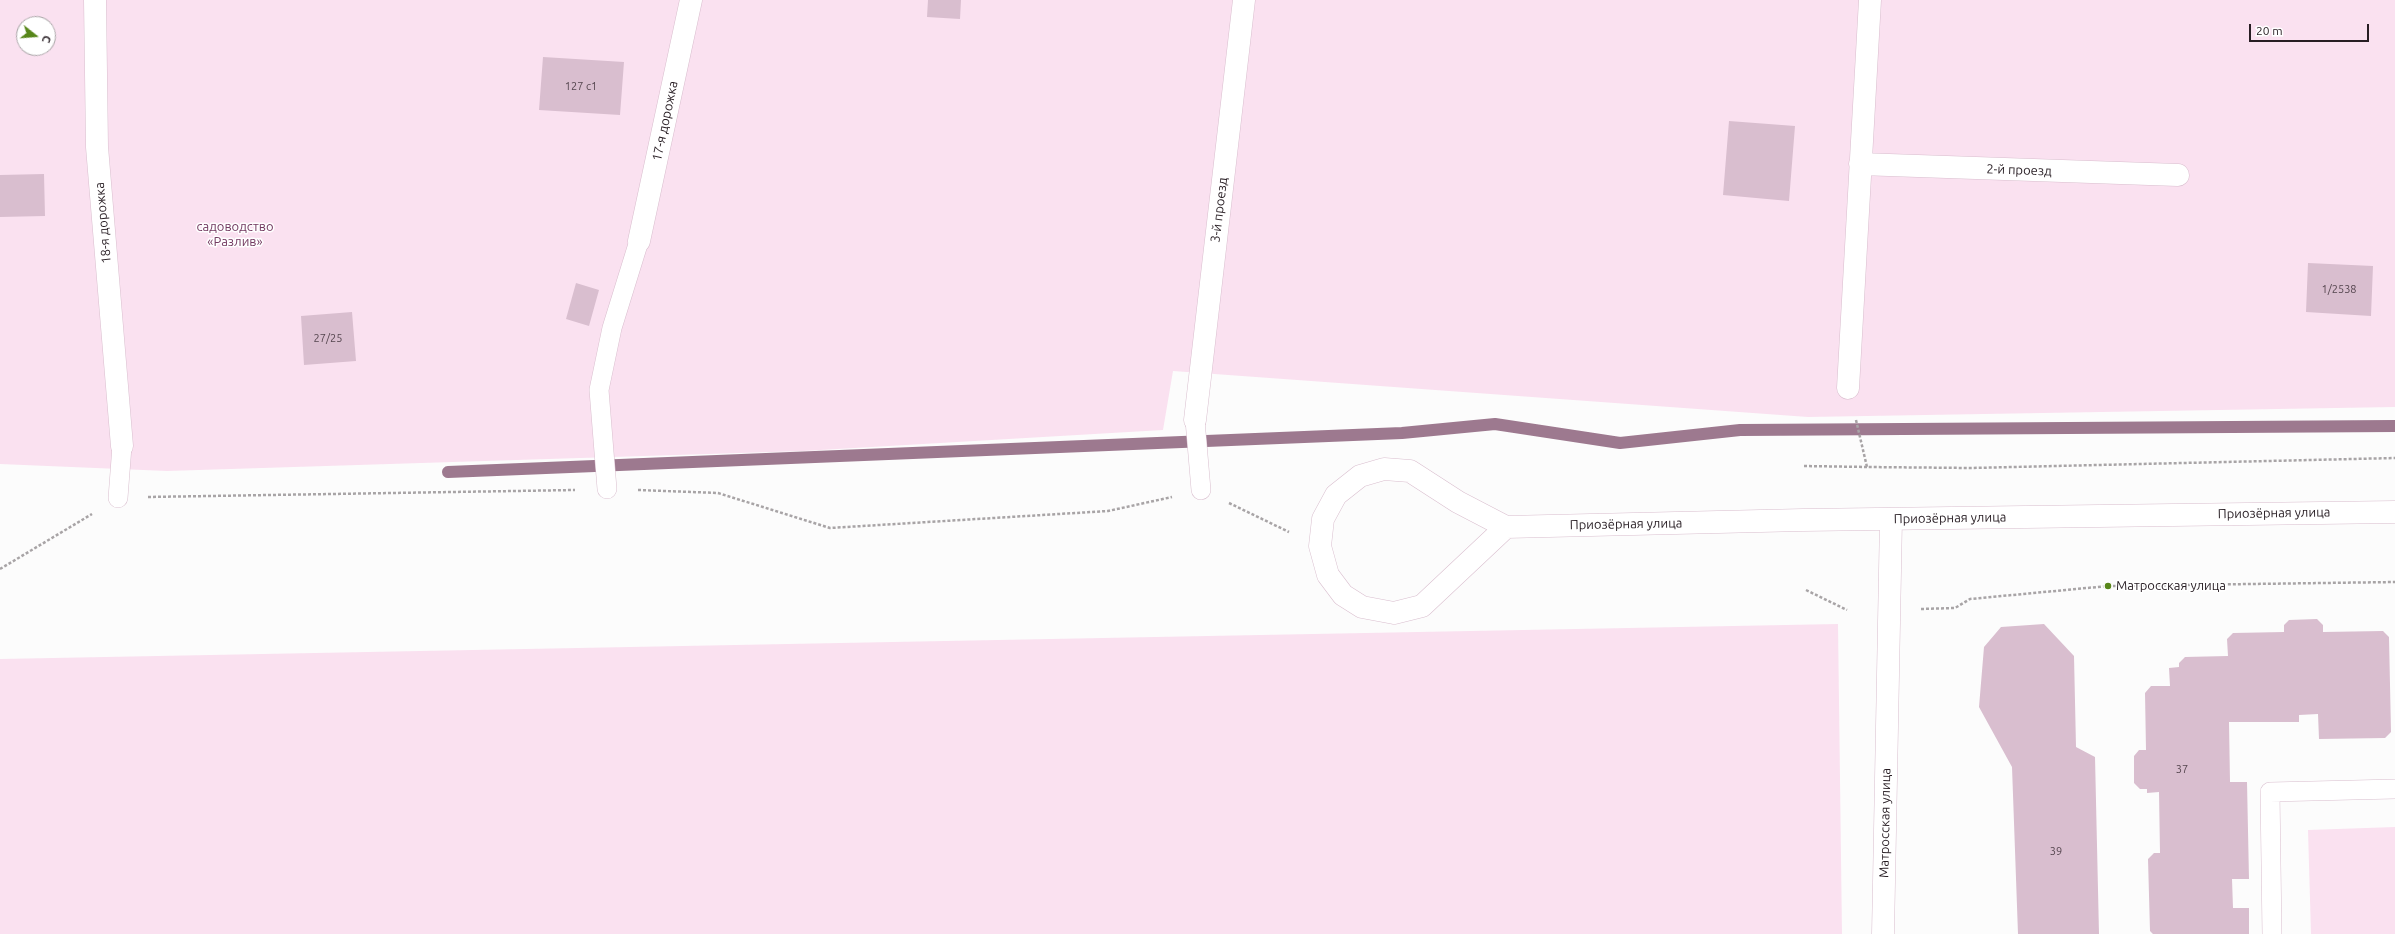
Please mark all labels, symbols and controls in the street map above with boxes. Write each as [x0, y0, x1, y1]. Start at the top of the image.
north arrow [16, 16, 56, 56]
scale bar [2251, 16, 2371, 42]
text: 20 m [2256, 24, 2283, 37]
text: С [40, 34, 53, 44]
house number: 127 с1 [565, 79, 597, 93]
street label: 17-я дорожка [649, 79, 681, 163]
street label: 2-й проезд [1986, 161, 2052, 179]
street label: 3-й проезд [1207, 177, 1231, 243]
street label: 18-я дорожка [92, 182, 114, 264]
park label: садоводство «Разлив» [196, 219, 274, 250]
house number: 1/2538 [2321, 282, 2357, 296]
house number: 27/25 [314, 331, 342, 345]
street label: Приозёрная улица [2218, 504, 2330, 522]
street label: Приозёрная улица [1894, 509, 2006, 527]
street label: Приозёрная улица [1570, 515, 1682, 533]
place label: Матросская улица [2116, 578, 2226, 594]
marker: Матросская улица [2103, 581, 2113, 591]
house number: 37 [2176, 762, 2188, 776]
street label: Матросская улица [1876, 768, 1894, 878]
house number: 39 [2050, 844, 2062, 858]

